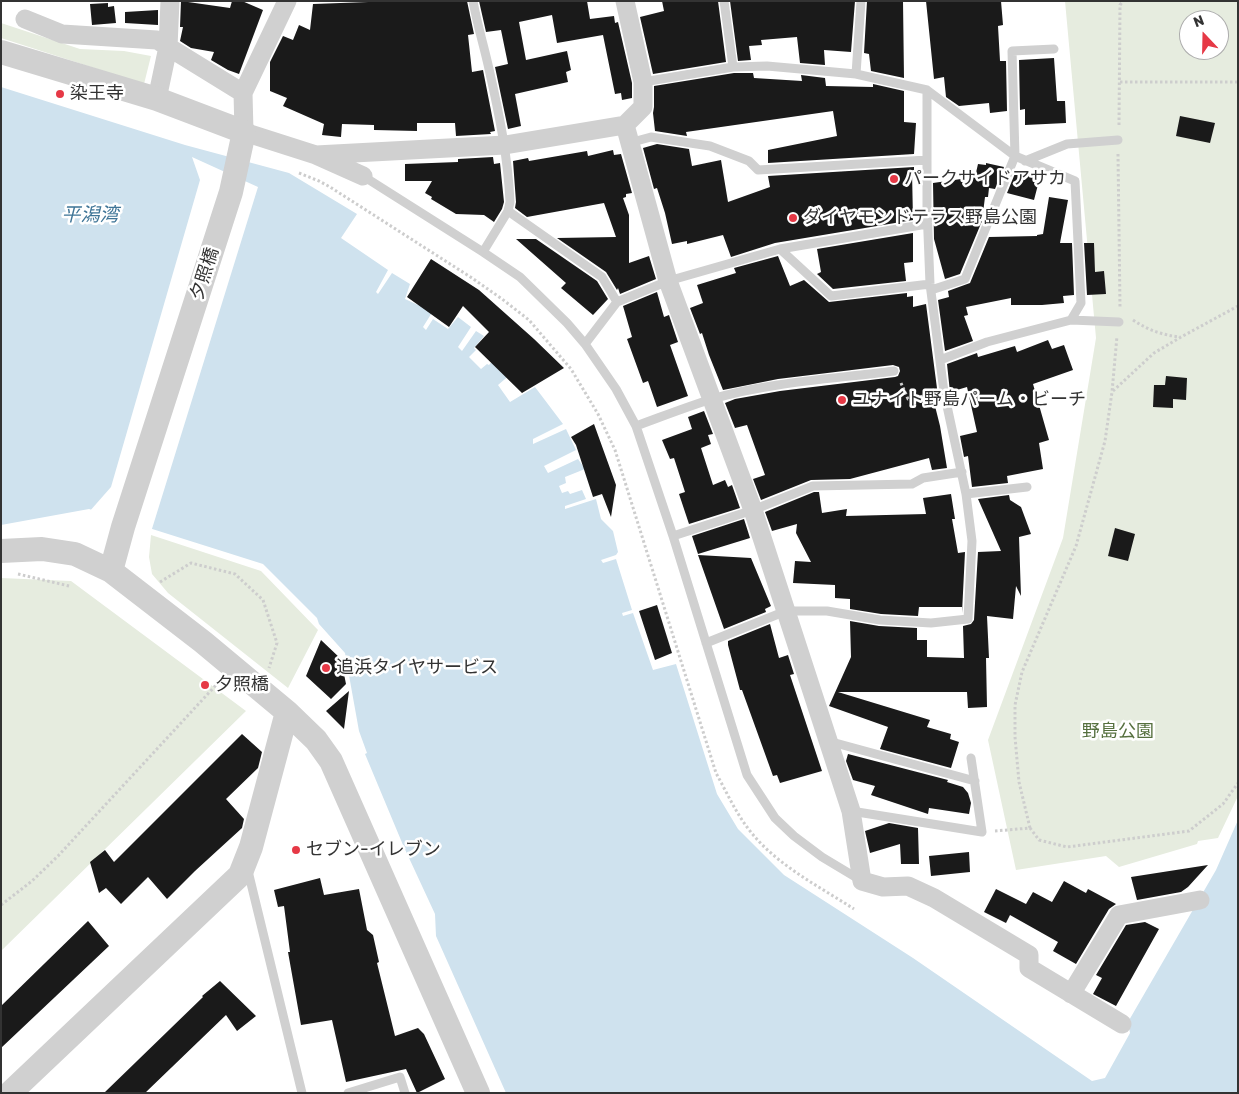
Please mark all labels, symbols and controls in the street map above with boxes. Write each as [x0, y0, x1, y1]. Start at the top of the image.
north arrow [1179, 10, 1229, 60]
text: N [1191, 12, 1207, 31]
place label: 染王寺 [70, 83, 124, 105]
marker: 染王寺 [54, 88, 66, 100]
place label: パークサイドアサカ [904, 168, 1066, 190]
marker: パークサイドアサカ [888, 173, 900, 185]
water label: 平潟湾 [62, 205, 118, 227]
place label: ダイヤモンドテラス野島公園 [803, 207, 1037, 229]
marker: ダイヤモンドテラス野島公園 [787, 212, 799, 224]
street label: 夕照橋 [186, 245, 224, 303]
place label: ユナイト野島パーム・ビーチ [852, 389, 1086, 411]
marker: ユナイト野島パーム・ビーチ [836, 394, 848, 406]
place label: 追浜タイヤサービス [336, 657, 498, 679]
marker: 追浜タイヤサービス [320, 662, 332, 674]
place label: 夕照橋 [215, 674, 269, 696]
marker: 夕照橋 [199, 679, 211, 691]
park label: 野島公園 [1082, 721, 1154, 743]
place label: セブン-イレブン [306, 839, 441, 861]
marker: セブン-イレブン [290, 844, 302, 856]

